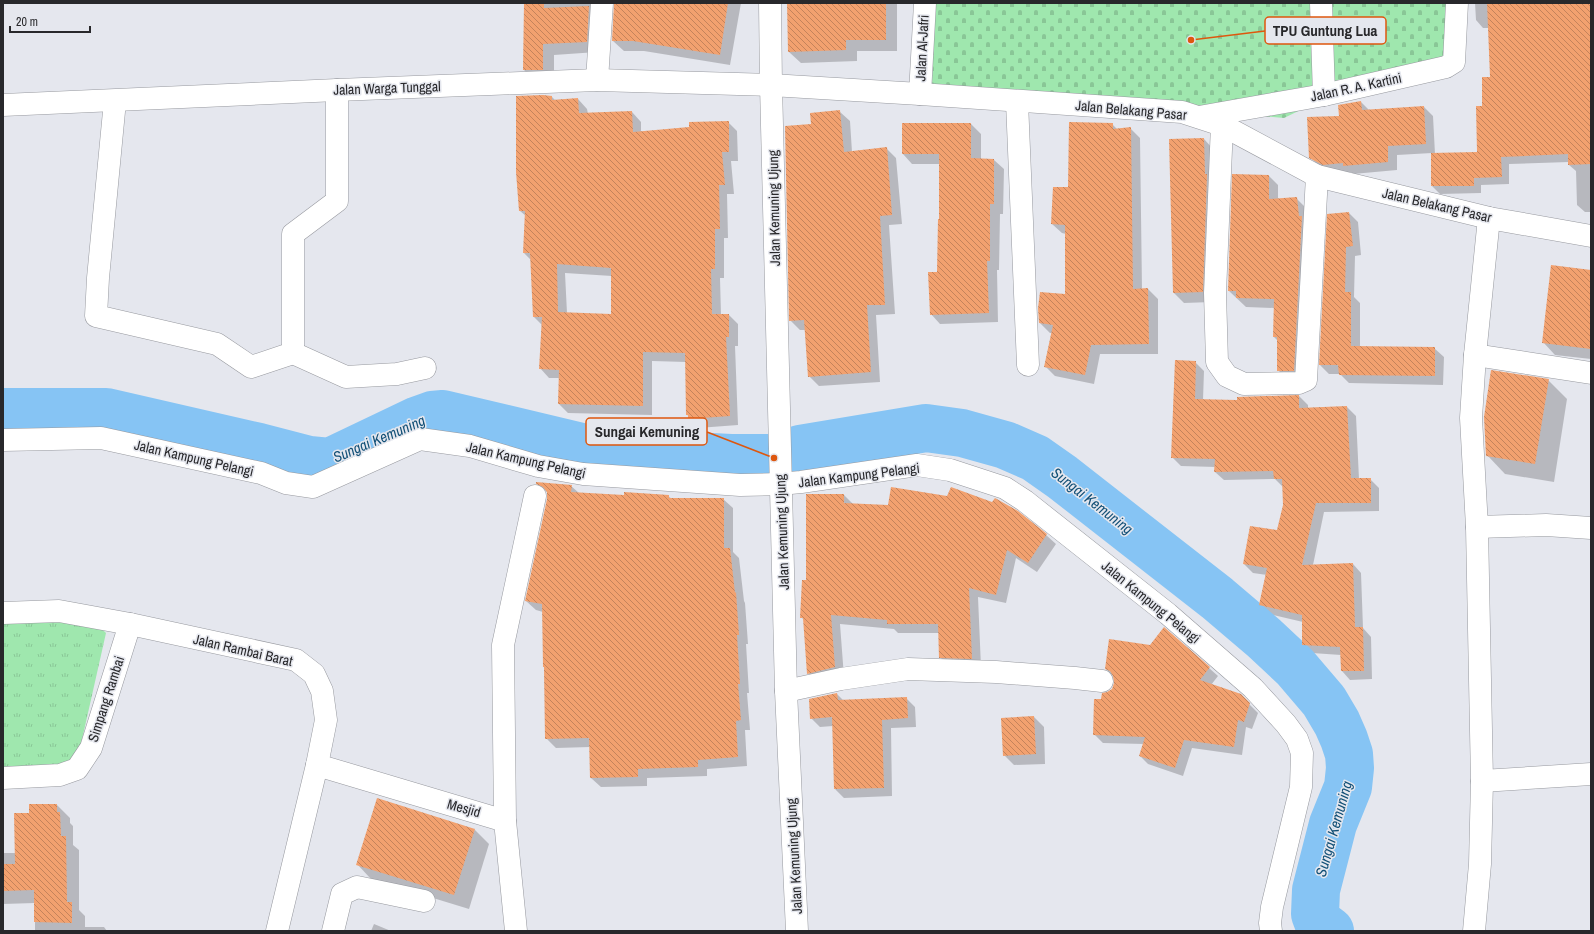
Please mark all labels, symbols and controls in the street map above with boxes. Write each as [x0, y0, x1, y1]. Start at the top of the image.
scale bar [10, 8, 90, 34]
text: 20 m [16, 14, 38, 30]
street label: Jalan Al-Jafri [911, 14, 933, 82]
callout: TPU Guntung Lua [1265, 17, 1386, 44]
text: TPU Guntung Lua [1273, 20, 1377, 41]
street label: Jalan R. A. Kartini [1309, 69, 1403, 105]
street label: Jalan Warga Tunggal [333, 77, 441, 99]
street label: Jalan Belakang Pasar [1075, 96, 1188, 124]
street label: Jalan Kemuning Ujung [764, 149, 784, 266]
street label: Jalan Belakang Pasar [1381, 184, 1494, 226]
water label: Sungai Kemuning [329, 410, 428, 467]
callout: Sungai Kemuning [586, 418, 707, 445]
text: Sungai Kemuning [595, 421, 700, 442]
street label: Jalan Kampung Pelangi [133, 436, 255, 480]
street label: Jalan Kampung Pelangi [465, 438, 587, 482]
street label: Jalan Kampung Pelangi [797, 459, 921, 491]
water label: Sungai Kemuning [1047, 462, 1138, 539]
street label: Jalan Kemuning Ujung [771, 473, 793, 590]
street label: Jalan Kampung Pelangi [1098, 557, 1204, 647]
street label: Jalan Rambai Barat [192, 630, 294, 670]
street label: Simpang Rambai [84, 654, 128, 744]
water label: Sungai Kemuning [1310, 778, 1357, 879]
street label: Mesjid [445, 795, 483, 821]
street label: Jalan Kemuning Ujung [782, 797, 806, 914]

